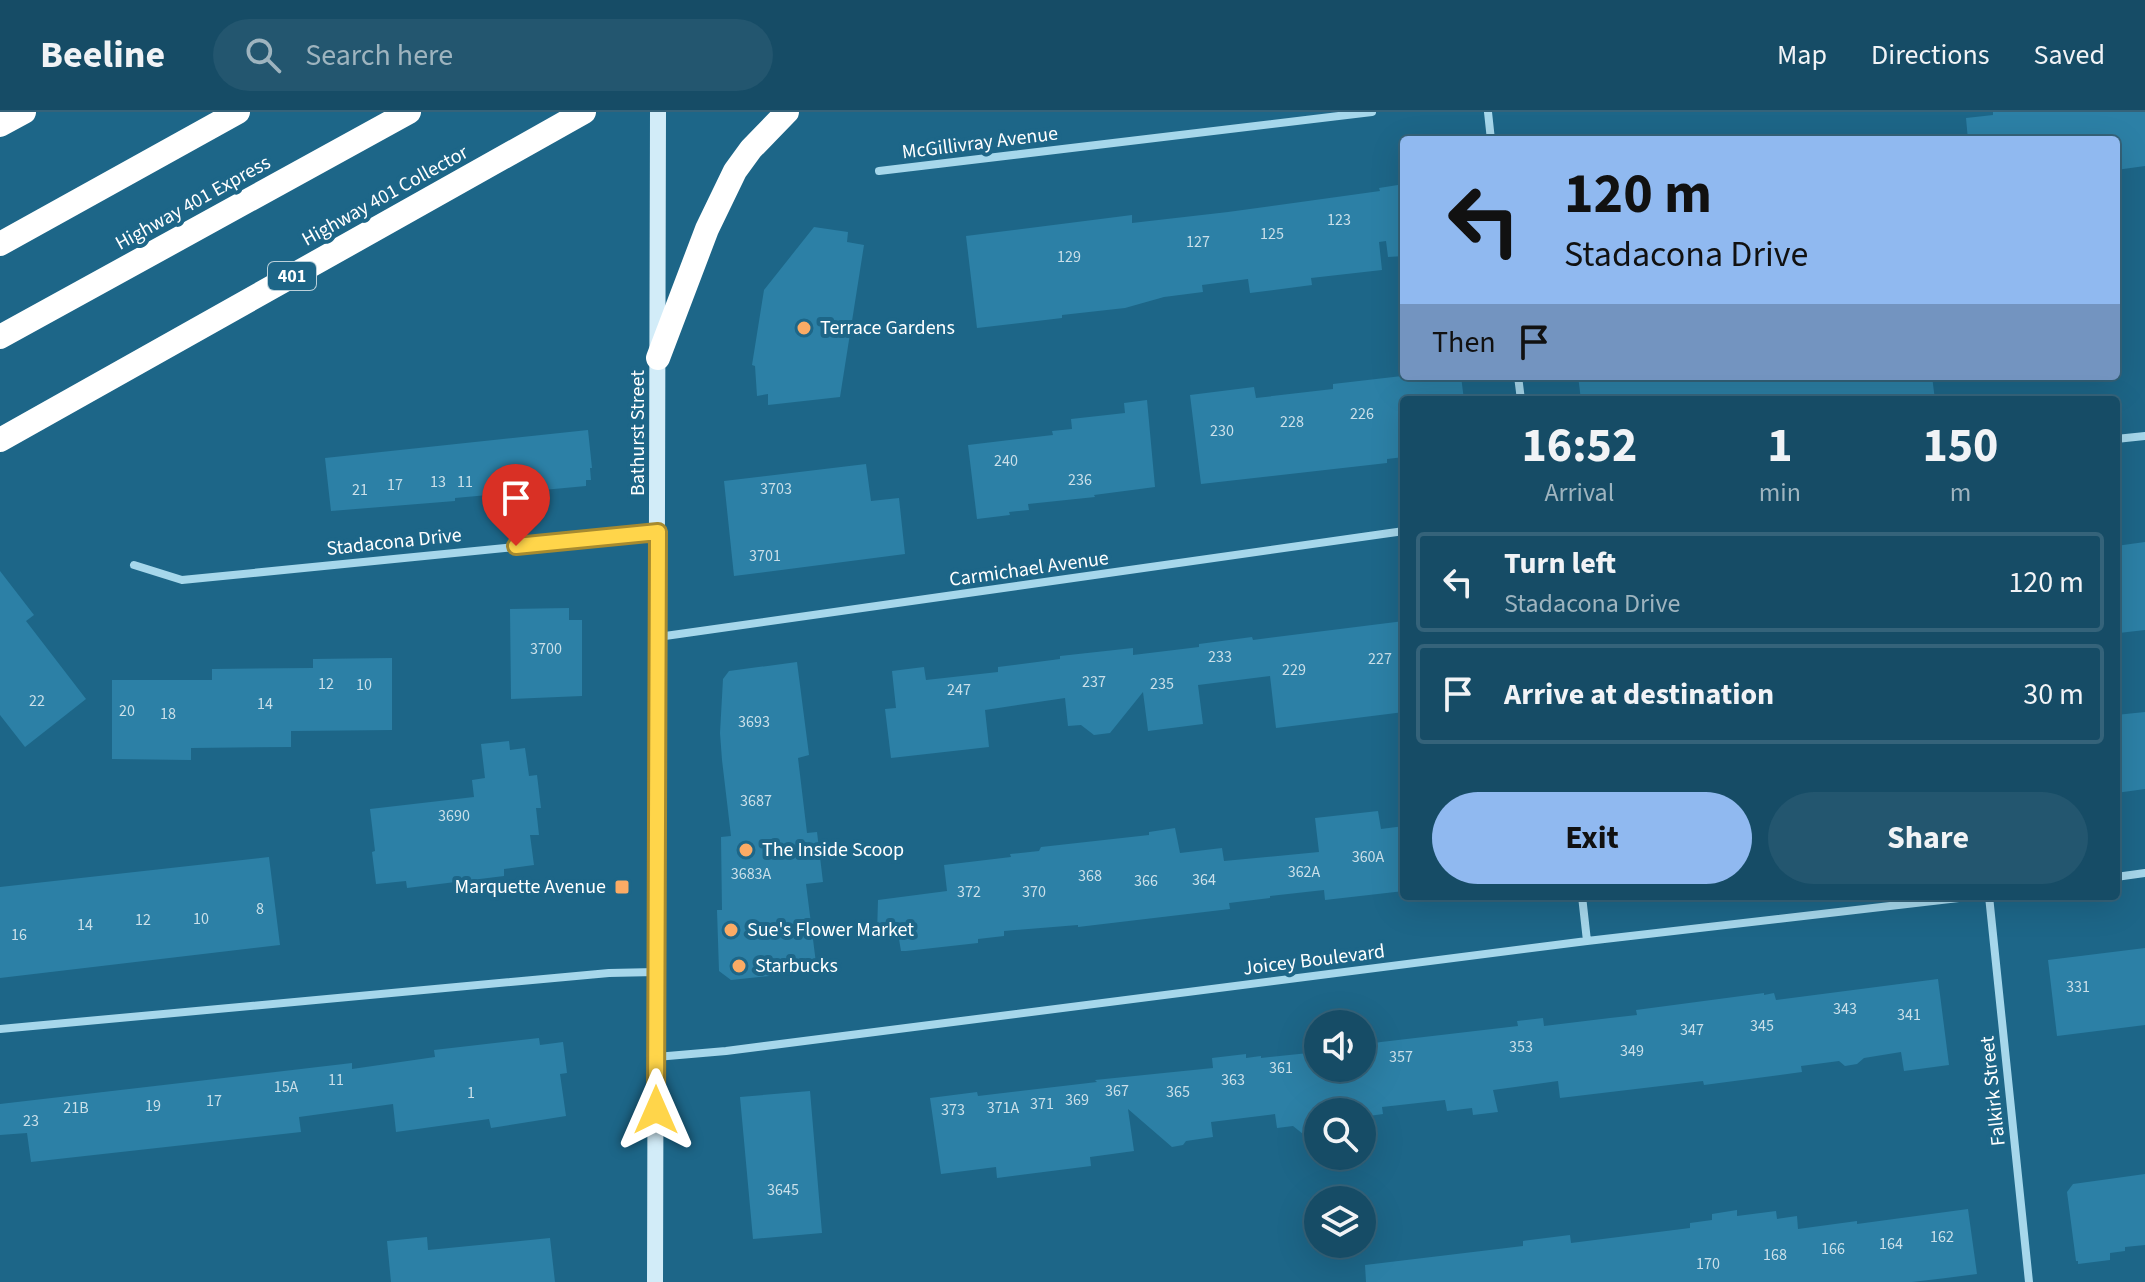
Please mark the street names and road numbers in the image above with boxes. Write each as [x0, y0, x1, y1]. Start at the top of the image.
street label: McGillivray Avenue [900, 120, 1060, 166]
street label: Highway 401 Collector [297, 139, 473, 253]
street label: Highway 401 Express [110, 149, 276, 257]
road number: 401 [268, 262, 316, 290]
street label: Bathurst Street [624, 370, 652, 496]
street label: Stadacona Drive [325, 521, 463, 563]
street label: Carmichael Avenue [947, 544, 1111, 594]
street label: Joicey Boulevard [1241, 937, 1387, 983]
street label: Falkirk Street [1973, 1035, 2013, 1147]

